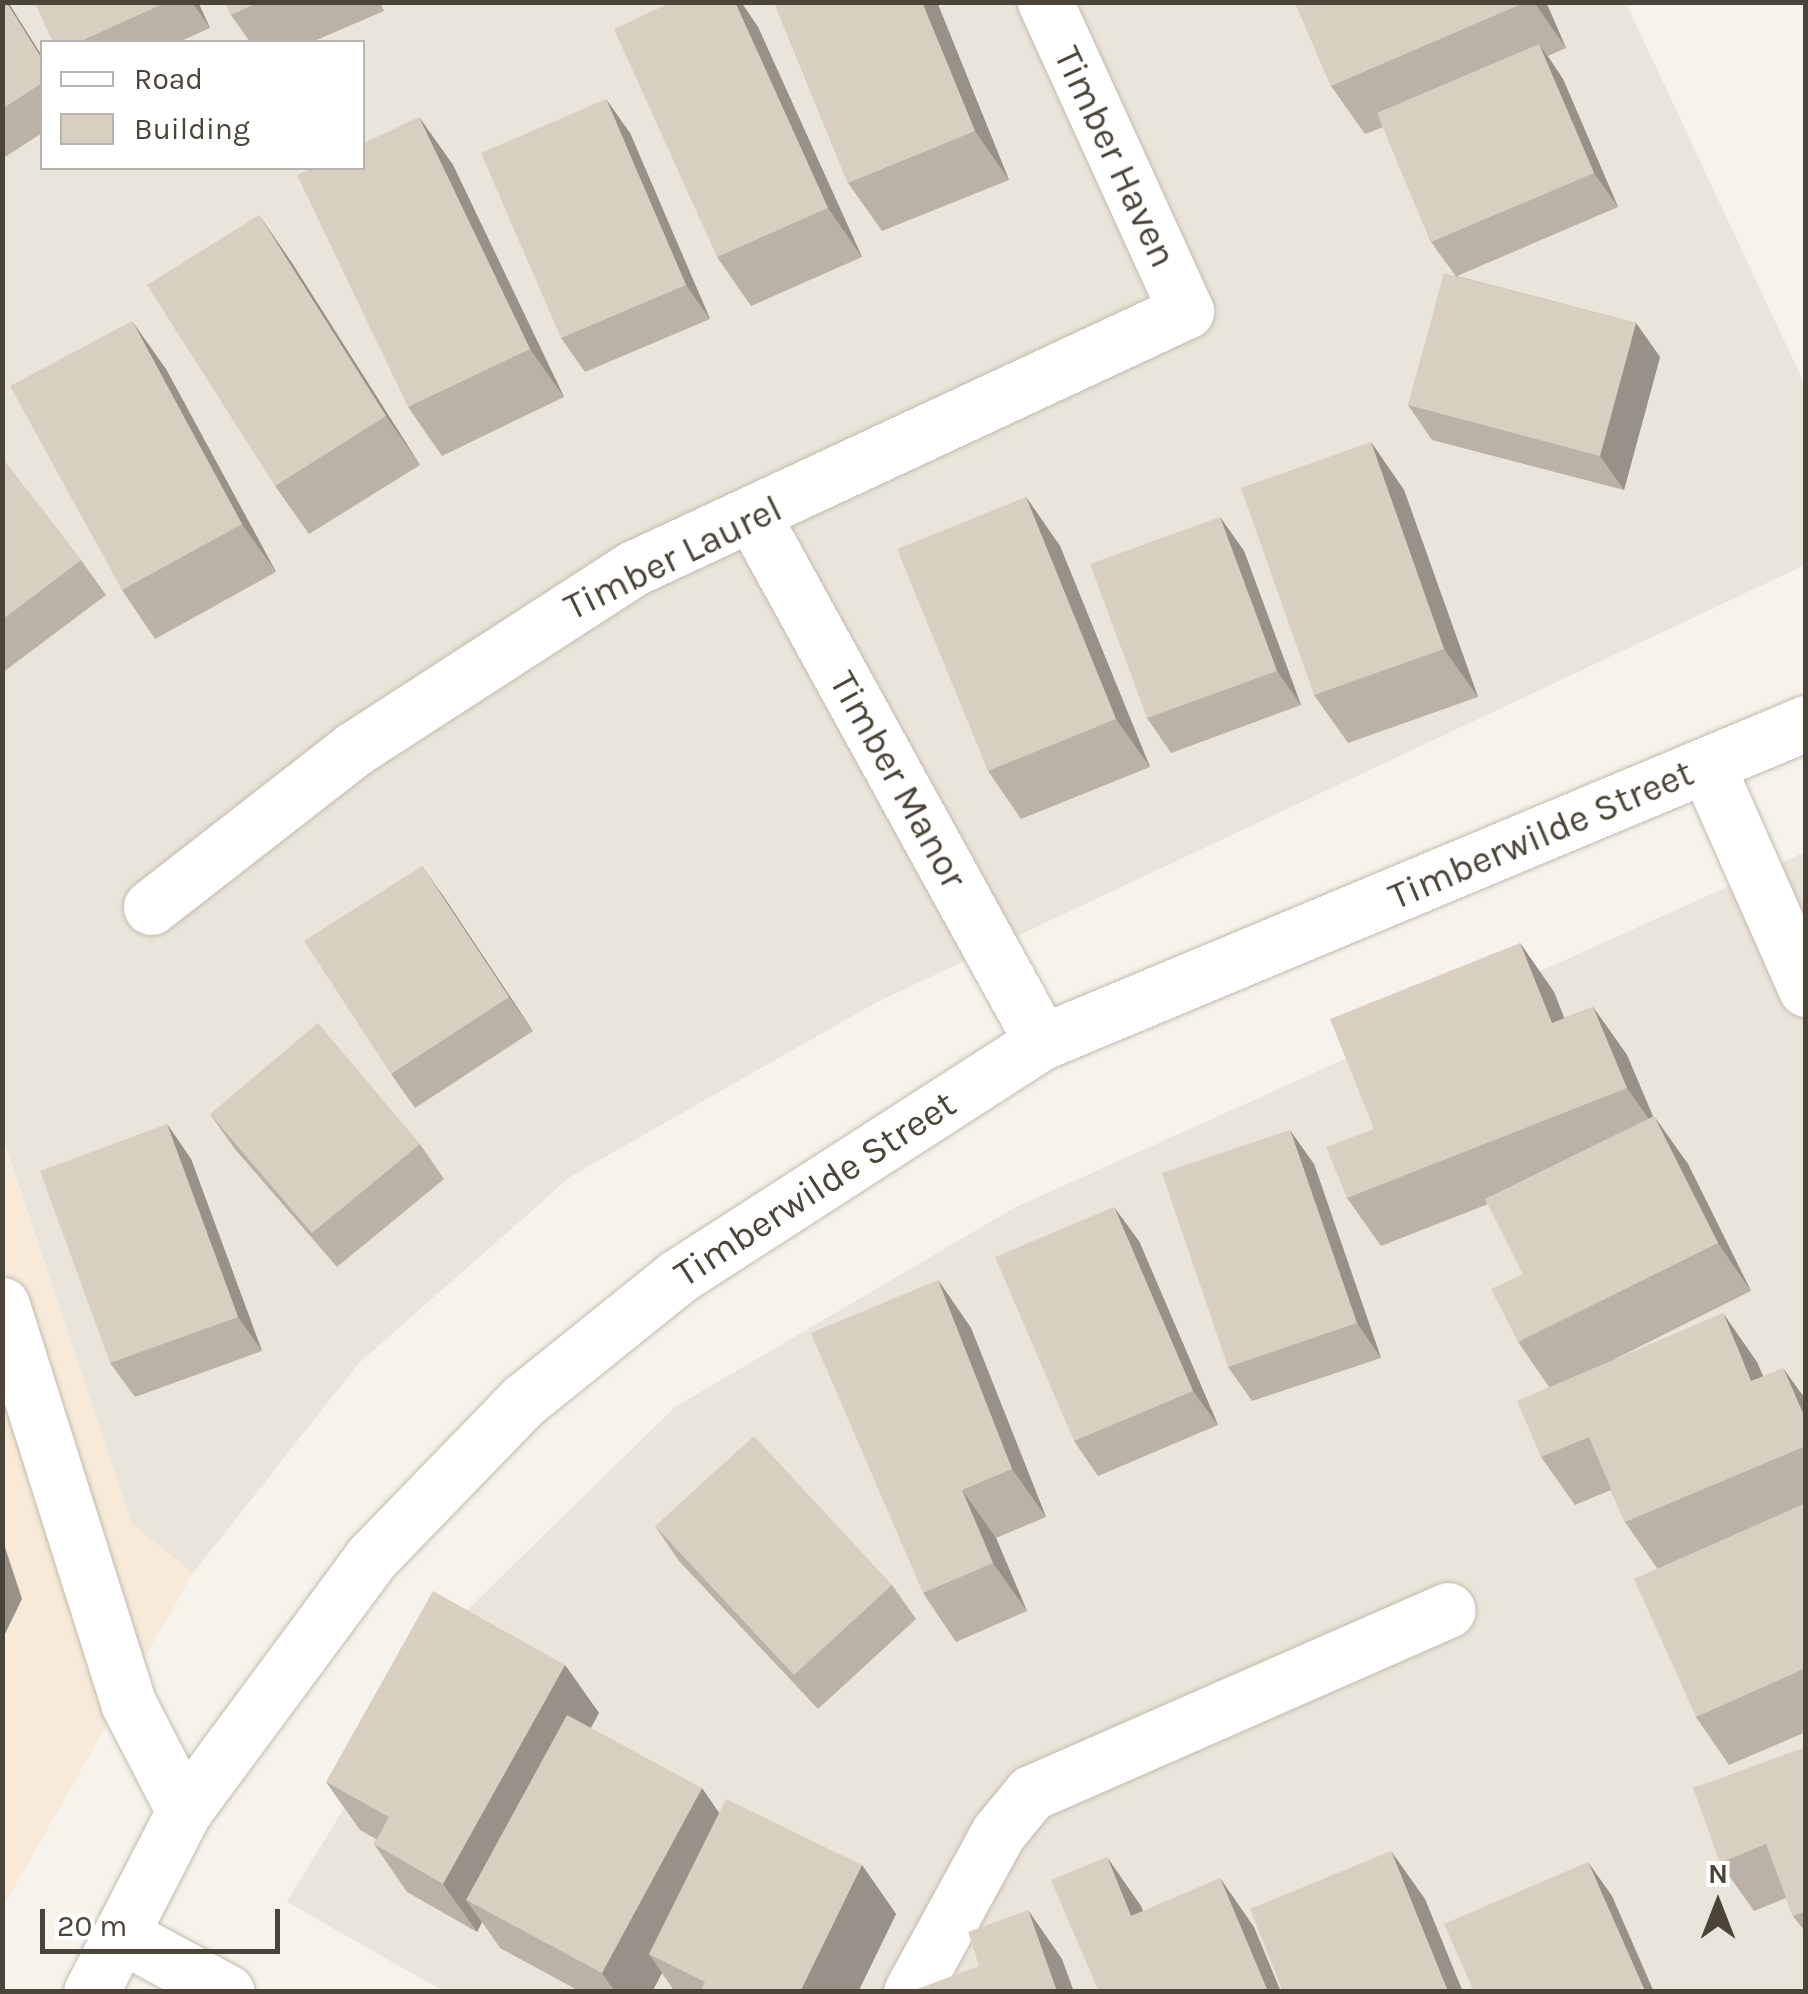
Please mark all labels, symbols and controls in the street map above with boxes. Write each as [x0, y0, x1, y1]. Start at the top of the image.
street label: Timber Haven [1044, 39, 1186, 275]
legend [40, 40, 365, 170]
text: Road [134, 61, 203, 97]
text: Building [134, 111, 250, 147]
street label: Timber Laurel [557, 486, 789, 630]
street label: Timber Manor [820, 663, 976, 897]
street label: Timberwilde Street [1382, 750, 1700, 920]
street label: Timberwilde Street [666, 1081, 964, 1297]
north arrow [1668, 1854, 1768, 1954]
text: N [1708, 1857, 1728, 1890]
scale bar [45, 1889, 285, 1951]
text: 20 m [57, 1908, 127, 1944]

